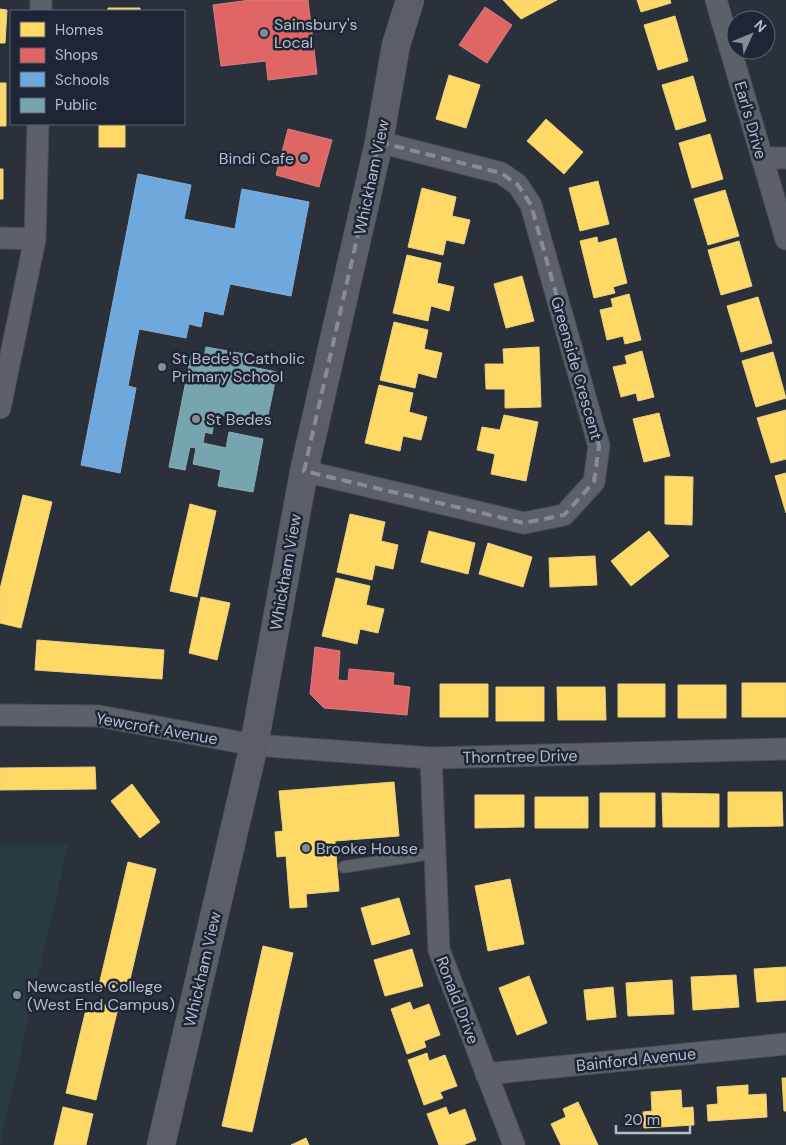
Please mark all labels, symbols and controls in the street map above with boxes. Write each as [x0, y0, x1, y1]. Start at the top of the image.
legend [10, 10, 185, 125]
north arrow [726, 10, 776, 60]
place label: Sainsbury's Local [274, 14, 358, 53]
text: N [750, 16, 770, 36]
text: Homes [55, 20, 104, 40]
marker: Sainsbury's Local [258, 27, 270, 39]
text: Shops [55, 45, 98, 65]
text: Schools [55, 70, 110, 90]
street label: Earl's Drive [729, 79, 772, 161]
text: Public [55, 95, 97, 115]
street label: Whickham View [349, 117, 394, 237]
place label: Bindi Cafe [219, 148, 294, 169]
marker: Bindi Cafe [298, 152, 310, 164]
street label: Greenside Crescent [546, 294, 607, 442]
place label: St Bede's Catholic Primary School [172, 348, 305, 387]
marker: St Bede's Catholic Primary School [156, 361, 168, 373]
place label: St Bedes [206, 409, 272, 430]
marker: St Bedes [190, 413, 202, 425]
street label: Whickham View [265, 512, 306, 632]
street label: Yewcroft Avenue [94, 707, 219, 750]
street label: Thorntree Drive [462, 745, 578, 768]
place label: Brooke House [316, 838, 418, 859]
marker: Brooke House [300, 842, 312, 854]
street label: Whickham View [179, 909, 226, 1029]
street label: Ronald Drive [431, 953, 484, 1047]
place label: Newcastle College (West End Campus) [27, 976, 175, 1015]
marker: Newcastle College (West End Campus) [11, 989, 23, 1001]
street label: Bainford Avenue [575, 1043, 697, 1076]
scale bar [616, 1102, 690, 1134]
text: 20 m [624, 1110, 660, 1130]

